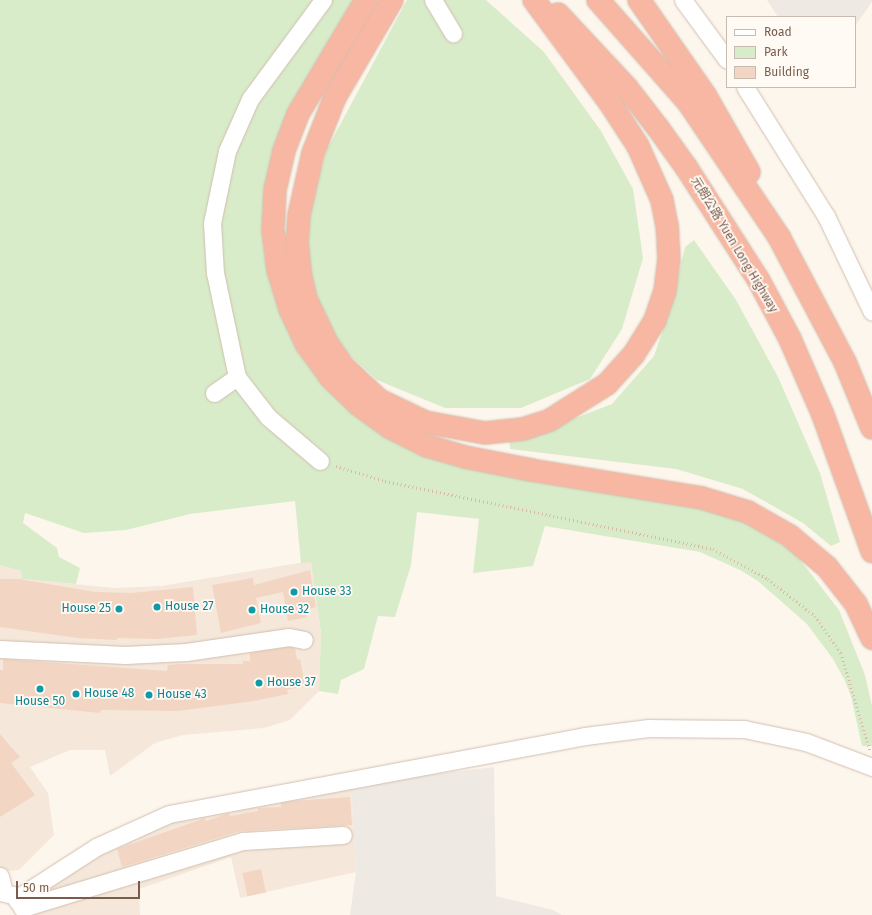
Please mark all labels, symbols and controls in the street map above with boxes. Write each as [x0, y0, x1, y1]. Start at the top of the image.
legend [726, 16, 856, 88]
text: Road [764, 25, 792, 39]
text: Park [764, 45, 788, 59]
text: Building [764, 65, 809, 79]
street label: 元朗公路 Yuen Long Highway [688, 175, 780, 315]
place label: House 33 [302, 585, 351, 599]
marker: House 33 [289, 587, 299, 597]
place label: House 27 [165, 600, 214, 614]
place label: House 25 [62, 602, 111, 616]
marker: House 27 [152, 602, 162, 612]
place label: House 32 [260, 603, 309, 617]
marker: House 25 [114, 604, 124, 614]
marker: House 32 [247, 605, 257, 615]
place label: House 37 [267, 676, 316, 690]
marker: House 37 [254, 678, 264, 688]
marker: House 50 [35, 684, 45, 694]
place label: House 48 [84, 687, 134, 701]
place label: House 43 [157, 688, 207, 702]
marker: House 48 [71, 689, 81, 699]
marker: House 43 [144, 690, 154, 700]
place label: House 50 [15, 695, 65, 709]
scale bar [18, 873, 142, 899]
text: 50 m [23, 881, 49, 895]

